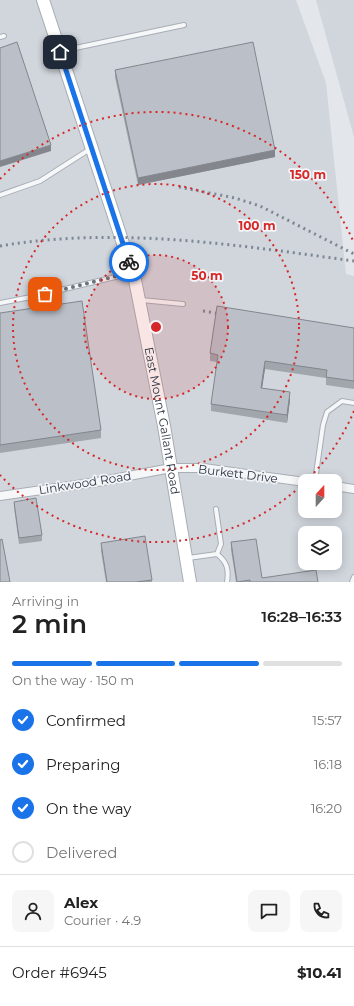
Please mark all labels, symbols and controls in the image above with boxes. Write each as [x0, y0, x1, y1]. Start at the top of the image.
pin [43, 35, 77, 69]
icon: home [49, 41, 71, 63]
text: 150 m [290, 167, 326, 182]
text: 100 m [239, 218, 275, 233]
courier [109, 242, 149, 282]
icon: bike [118, 251, 140, 273]
text: 50 m [191, 268, 223, 283]
pin [28, 277, 62, 311]
icon: bag [34, 283, 56, 305]
centre of rings [149, 320, 163, 334]
street label: East Mount Gallant Road [141, 346, 183, 495]
street label: Burkett Drive [197, 461, 279, 486]
street label: Linkwood Road [38, 468, 132, 497]
north arrow [298, 474, 342, 518]
map controls [298, 474, 342, 570]
button: layers [298, 526, 342, 570]
text: Arriving in [12, 593, 79, 609]
text: 16:28–16:33 [261, 607, 342, 626]
text: 2 min [12, 608, 87, 640]
text: On the way · 150 m [12, 672, 134, 688]
icon: check [12, 709, 34, 731]
text: Confirmed [46, 711, 126, 730]
text: 15:57 [312, 712, 342, 728]
icon: check [12, 753, 34, 775]
text: Preparing [46, 755, 121, 774]
text: 16:18 [314, 756, 342, 772]
icon: check [12, 797, 34, 819]
text: On the way [46, 799, 131, 818]
text: 16:20 [311, 800, 342, 816]
text: Delivered [46, 843, 118, 862]
button: person [12, 890, 54, 932]
button: chat [248, 890, 290, 932]
button: phone [300, 890, 342, 932]
text: Alex [64, 893, 98, 912]
text: Courier · 4.9 [64, 912, 141, 928]
text: Order #6945 [12, 963, 107, 982]
text: $10.41 [297, 963, 342, 982]

